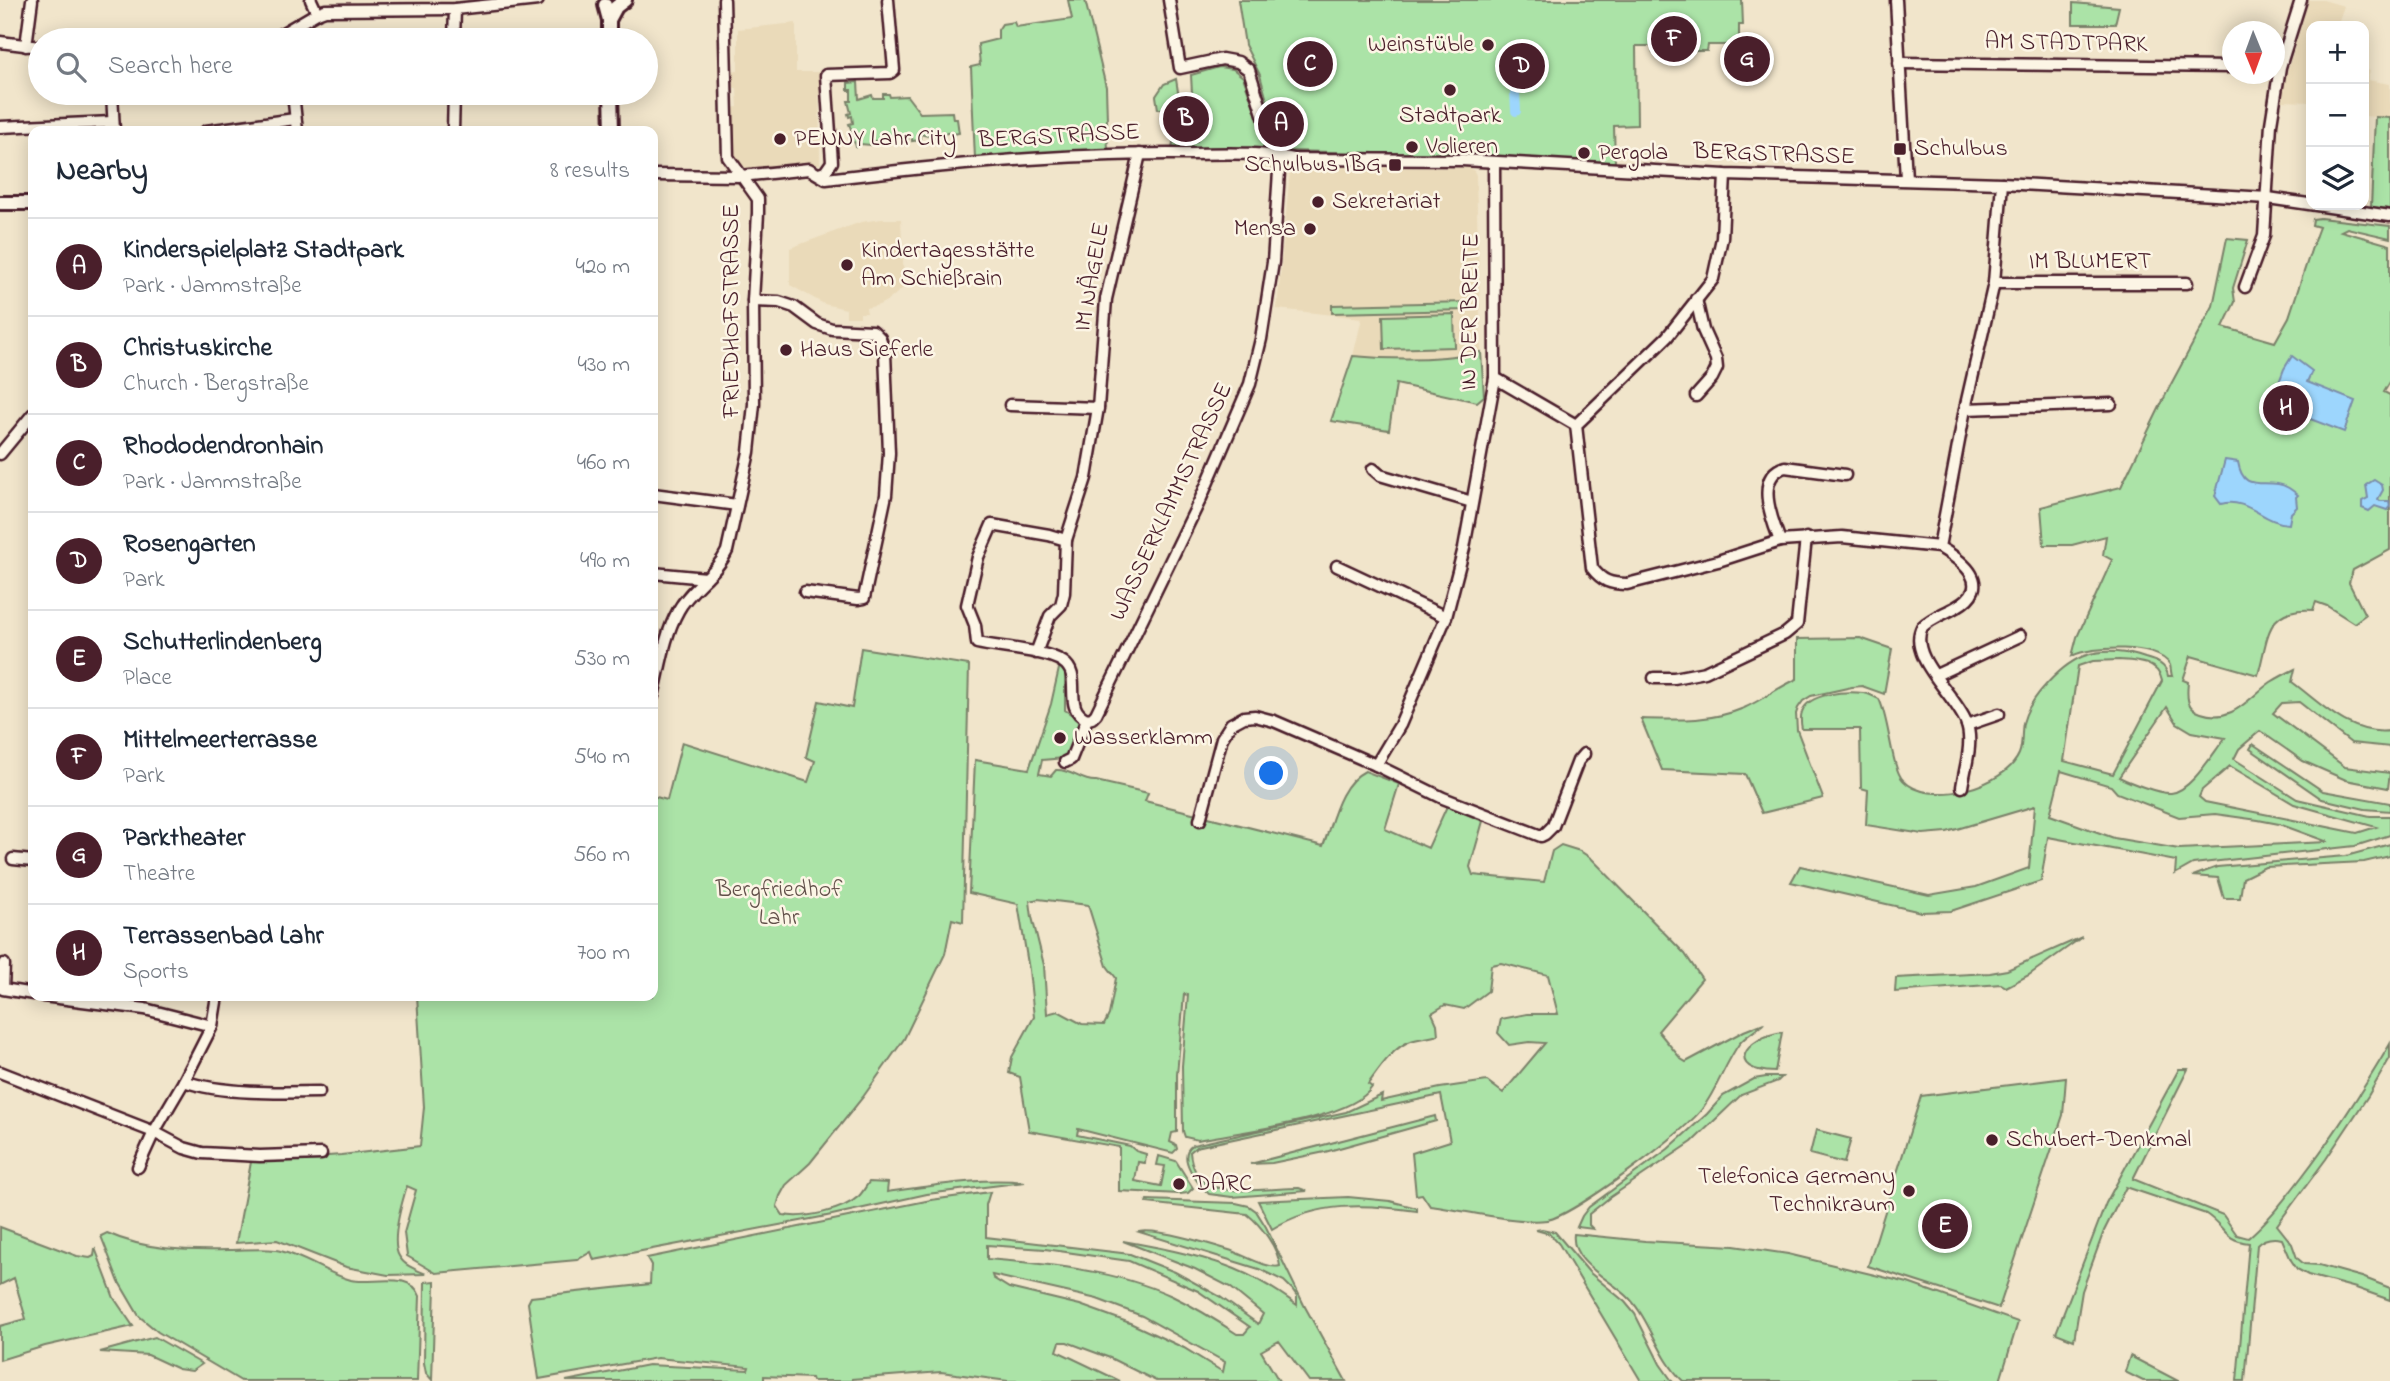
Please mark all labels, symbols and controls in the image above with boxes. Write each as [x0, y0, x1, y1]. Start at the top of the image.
pin: F [1651, 13, 1697, 65]
north arrow [2222, 21, 2285, 84]
map controls [2306, 21, 2369, 210]
button: + [2306, 21, 2369, 84]
street label: AM STADTPARK [1984, 25, 2148, 63]
search box [28, 28, 658, 105]
place label: Weinstüble [1368, 28, 1474, 63]
pin: G [1724, 33, 1770, 85]
marker: Weinstüble [1480, 37, 1496, 53]
pin: C [1287, 38, 1333, 90]
pin: D [1499, 40, 1545, 92]
icon: search [52, 48, 90, 86]
text: Search here [108, 48, 233, 86]
marker: Stadtpark [1442, 82, 1458, 98]
button: − [2306, 84, 2369, 147]
pin: B [1163, 93, 1209, 145]
pin: A [1258, 98, 1304, 150]
place label: Stadtpark [1399, 99, 1501, 134]
street label: BERGSTRASSE [976, 115, 1141, 159]
place label: PENNY Lahr City [794, 122, 956, 158]
place label: Volieren [1425, 130, 1498, 165]
marker: PENNY Lahr City [772, 131, 788, 147]
place label: Schulbus [1914, 132, 2008, 167]
street label: BERGSTRASSE [1692, 135, 1855, 175]
place label: Pergola [1598, 136, 1668, 171]
marker: Volieren [1404, 139, 1420, 155]
marker: Schulbus [1892, 141, 1908, 157]
marker: Pergola [1576, 145, 1592, 161]
button: layers [2306, 147, 2369, 210]
place label: Schulbus IBG [1244, 148, 1381, 183]
text: Nearby [56, 150, 148, 194]
text: 8 results [550, 155, 630, 188]
marker: Schulbus IBG [1387, 157, 1403, 173]
place label: Sekretariat [1332, 185, 1441, 220]
marker: Sekretariat [1310, 194, 1326, 210]
street label: FRIEDHOFSTRASSE [715, 204, 750, 419]
place label: Mensa [1234, 212, 1296, 247]
street label: IM NÄGELE [1066, 220, 1120, 334]
marker: Mensa [1302, 221, 1318, 237]
text: Kinderspielplatz Stadtpark [123, 232, 404, 270]
street label: IN DER BREITE [1452, 233, 1490, 391]
place label: Kindertagesstätte Am Schießrain [861, 234, 1035, 297]
street label: IM BLUMERT [2029, 245, 2152, 280]
text: A [72, 251, 86, 284]
text: 420 m [576, 251, 630, 284]
marker: Kindertagesstätte Am Schießrain [839, 257, 855, 273]
text: Park · Jammstraße [123, 270, 302, 303]
text: Christuskirche [123, 330, 272, 368]
place label: Haus Sieferle [800, 333, 934, 368]
marker: Haus Sieferle [778, 342, 794, 358]
text: B [71, 349, 87, 382]
text: 430 m [577, 349, 630, 382]
text: Church · Bergstraße [123, 368, 309, 401]
street label: WASSERKLAMMSTRASSE [1101, 377, 1243, 627]
pin: H [2263, 382, 2309, 434]
text: Rhododendronhain [123, 428, 323, 466]
text: C [73, 447, 85, 480]
text: 460 m [577, 447, 630, 480]
text: Park · Jammstraße [123, 466, 302, 499]
text: Rosengarten [123, 526, 256, 564]
text: D [71, 545, 87, 578]
text: 490 m [580, 545, 630, 578]
text: Park [123, 564, 165, 597]
text: Schutterlindenberg [123, 624, 322, 662]
text: E [72, 643, 86, 676]
text: 530 m [574, 643, 630, 676]
text: Place [123, 662, 172, 695]
place label: Wasserklamm [1074, 721, 1213, 756]
text: Mittelmeerterrasse [123, 722, 317, 760]
marker: Wasserklamm [1052, 730, 1068, 746]
text: F [72, 741, 86, 774]
text: 540 m [574, 741, 630, 774]
your location [1254, 756, 1288, 790]
text: Park [123, 760, 165, 793]
text: Parktheater [123, 820, 245, 858]
text: G [72, 839, 86, 872]
text: 560 m [573, 839, 630, 872]
text: Theatre [123, 858, 195, 891]
park label: Bergfriedhof Lahr [715, 873, 843, 936]
text: Terrassenbad Lahr [123, 918, 324, 956]
text: H [72, 937, 86, 970]
text: 700 m [577, 937, 630, 970]
text: Sports [123, 956, 189, 989]
place label: Schubert-Denkmal [2006, 1123, 2191, 1158]
marker: Schubert-Denkmal [1984, 1132, 2000, 1148]
place label: Telefonica Germany Technikraum [1698, 1160, 1895, 1223]
place label: DARC [1192, 1167, 1252, 1202]
marker: DARC [1171, 1176, 1187, 1192]
marker: Telefonica Germany Technikraum [1901, 1183, 1917, 1199]
pin: E [1922, 1200, 1968, 1252]

